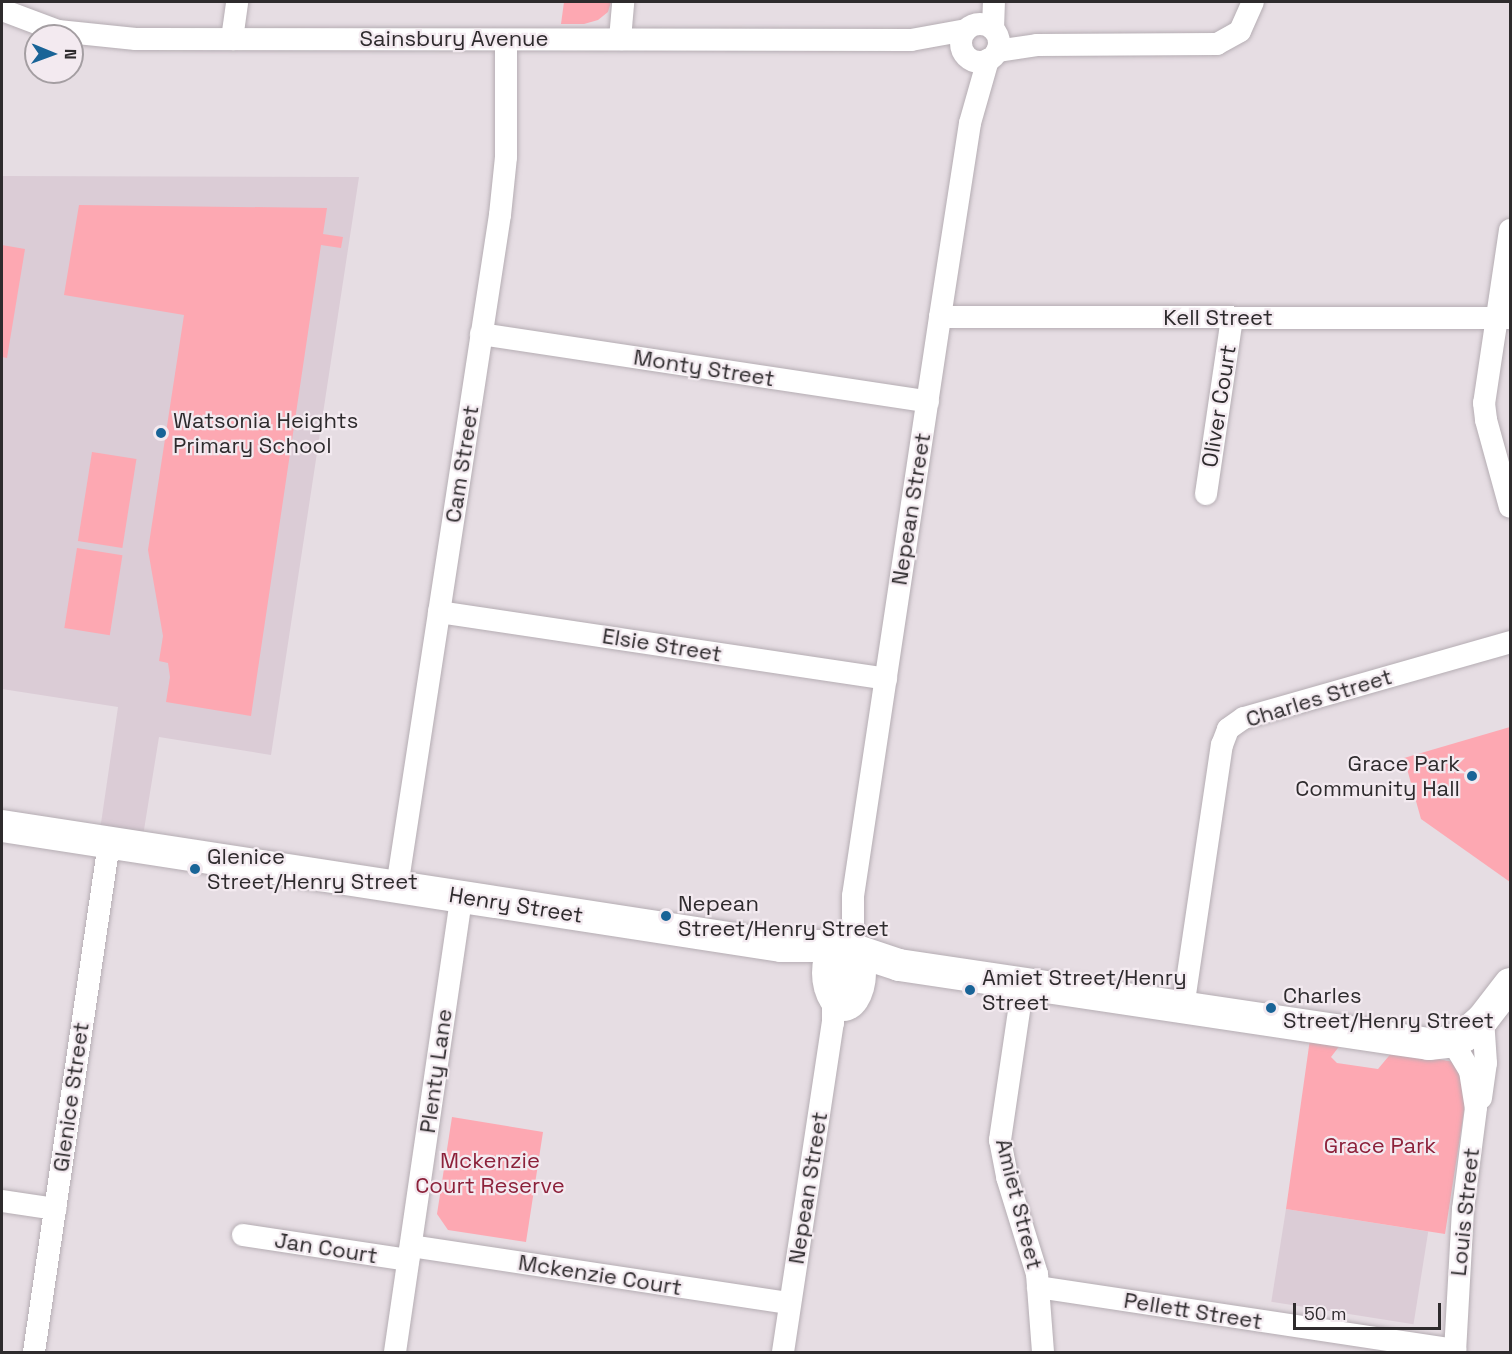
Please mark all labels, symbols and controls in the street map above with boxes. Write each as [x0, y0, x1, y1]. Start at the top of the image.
north arrow [24, 24, 84, 84]
street label: Sainsbury Avenue [359, 26, 549, 52]
text: N [60, 49, 81, 60]
street label: Kell Street [1163, 305, 1273, 331]
street label: Oliver Court [1196, 343, 1242, 469]
street label: Monty Street [632, 344, 776, 392]
street label: Cam Street [440, 403, 484, 525]
place label: Watsonia Heights Primary School [173, 407, 358, 458]
marker: Watsonia Heights Primary School [154, 426, 168, 440]
street label: Nepean Street [886, 431, 936, 587]
street label: Elsie Street [600, 623, 724, 667]
street label: Charles Street [1243, 663, 1395, 733]
place label: Grace Park Community Hall [1295, 750, 1460, 802]
marker: Grace Park Community Hall [1465, 769, 1479, 783]
place label: Glenice Street/Henry Street [207, 843, 418, 894]
marker: Glenice Street/Henry Street [188, 862, 202, 876]
street label: Henry Street [447, 881, 585, 929]
place label: Nepean Street/Henry Street [678, 890, 889, 942]
marker: Nepean Street/Henry Street [659, 909, 673, 923]
place label: Amiet Street/Henry Street [982, 964, 1187, 1016]
place label: Charles Street/Henry Street [1283, 982, 1494, 1034]
marker: Amiet Street/Henry Street [963, 983, 977, 997]
marker: Charles Street/Henry Street [1264, 1001, 1278, 1015]
street label: Plenty Lane [414, 1007, 458, 1135]
street label: Glenice Street [47, 1020, 95, 1174]
street label: Nepean Street [783, 1110, 833, 1266]
park label: Grace Park [1324, 1133, 1436, 1159]
street label: Amiet Street [990, 1136, 1048, 1272]
park label: Mckenzie Court Reserve [415, 1147, 565, 1198]
street label: Louis Street [1445, 1147, 1485, 1277]
street label: Jan Court [273, 1227, 379, 1269]
street label: Mckenzie Court [516, 1249, 684, 1301]
street label: Pellett Street [1122, 1287, 1264, 1335]
scale bar [1296, 1291, 1444, 1329]
text: 50 m [1304, 1302, 1346, 1325]

